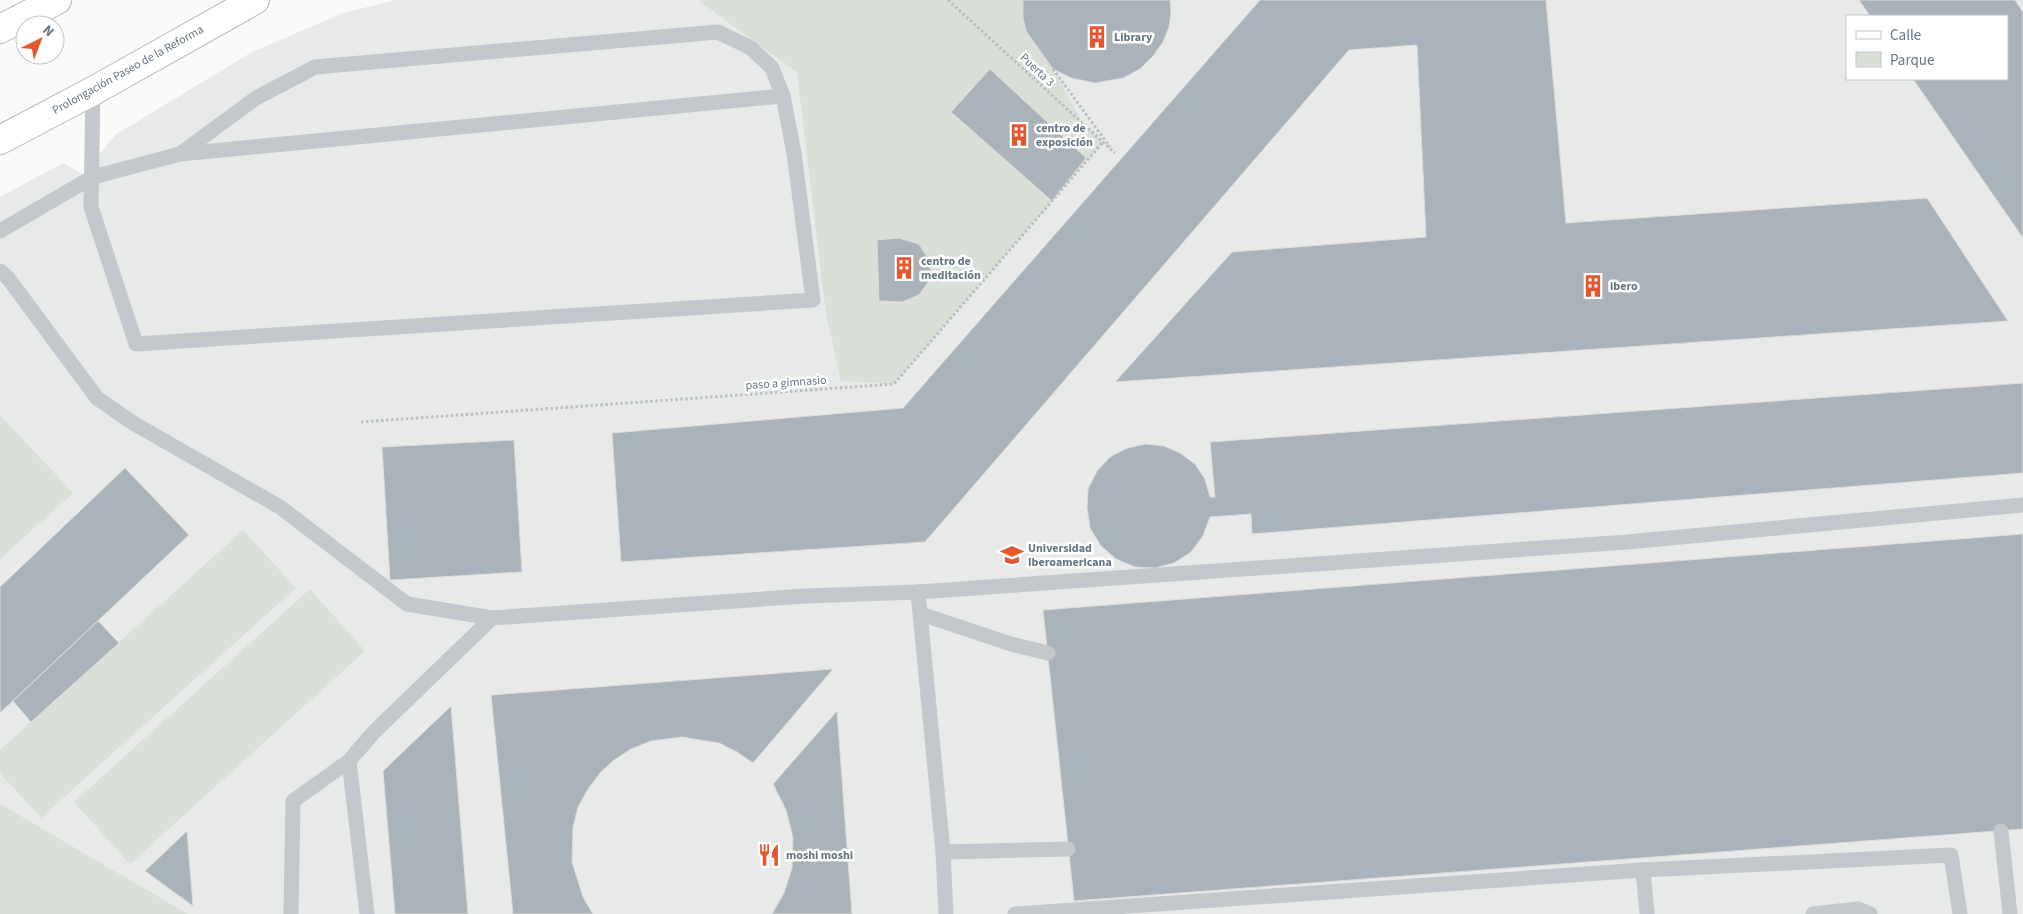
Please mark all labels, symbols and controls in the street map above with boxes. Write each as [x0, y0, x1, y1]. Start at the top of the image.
north arrow [15, 15, 65, 65]
legend [1846, 15, 2008, 80]
text: N [38, 21, 58, 42]
street label: Prolongación Paseo de la Reforma [49, 21, 207, 119]
building icon: Library [1084, 24, 1110, 50]
text: Calle [1890, 25, 1921, 46]
place label: Library [1114, 29, 1153, 46]
street label: Puerta 3 [1016, 50, 1058, 90]
text: Parque [1890, 50, 1934, 71]
place label: centro de exposición [1036, 120, 1093, 151]
building icon: centro de exposición [1006, 122, 1032, 148]
place label: centro de meditación [921, 253, 981, 284]
building icon: centro de meditación [891, 255, 917, 281]
building icon: ibero [1580, 273, 1606, 299]
place label: ibero [1610, 278, 1638, 295]
street label: paso a gimnasio [745, 372, 827, 394]
place label: Universidad Iberoamericana [1028, 540, 1112, 571]
school or university icon: Universidad Iberoamericana [999, 542, 1025, 568]
restaurant icon: moshi moshi [756, 842, 782, 868]
place label: moshi moshi [786, 847, 853, 864]

